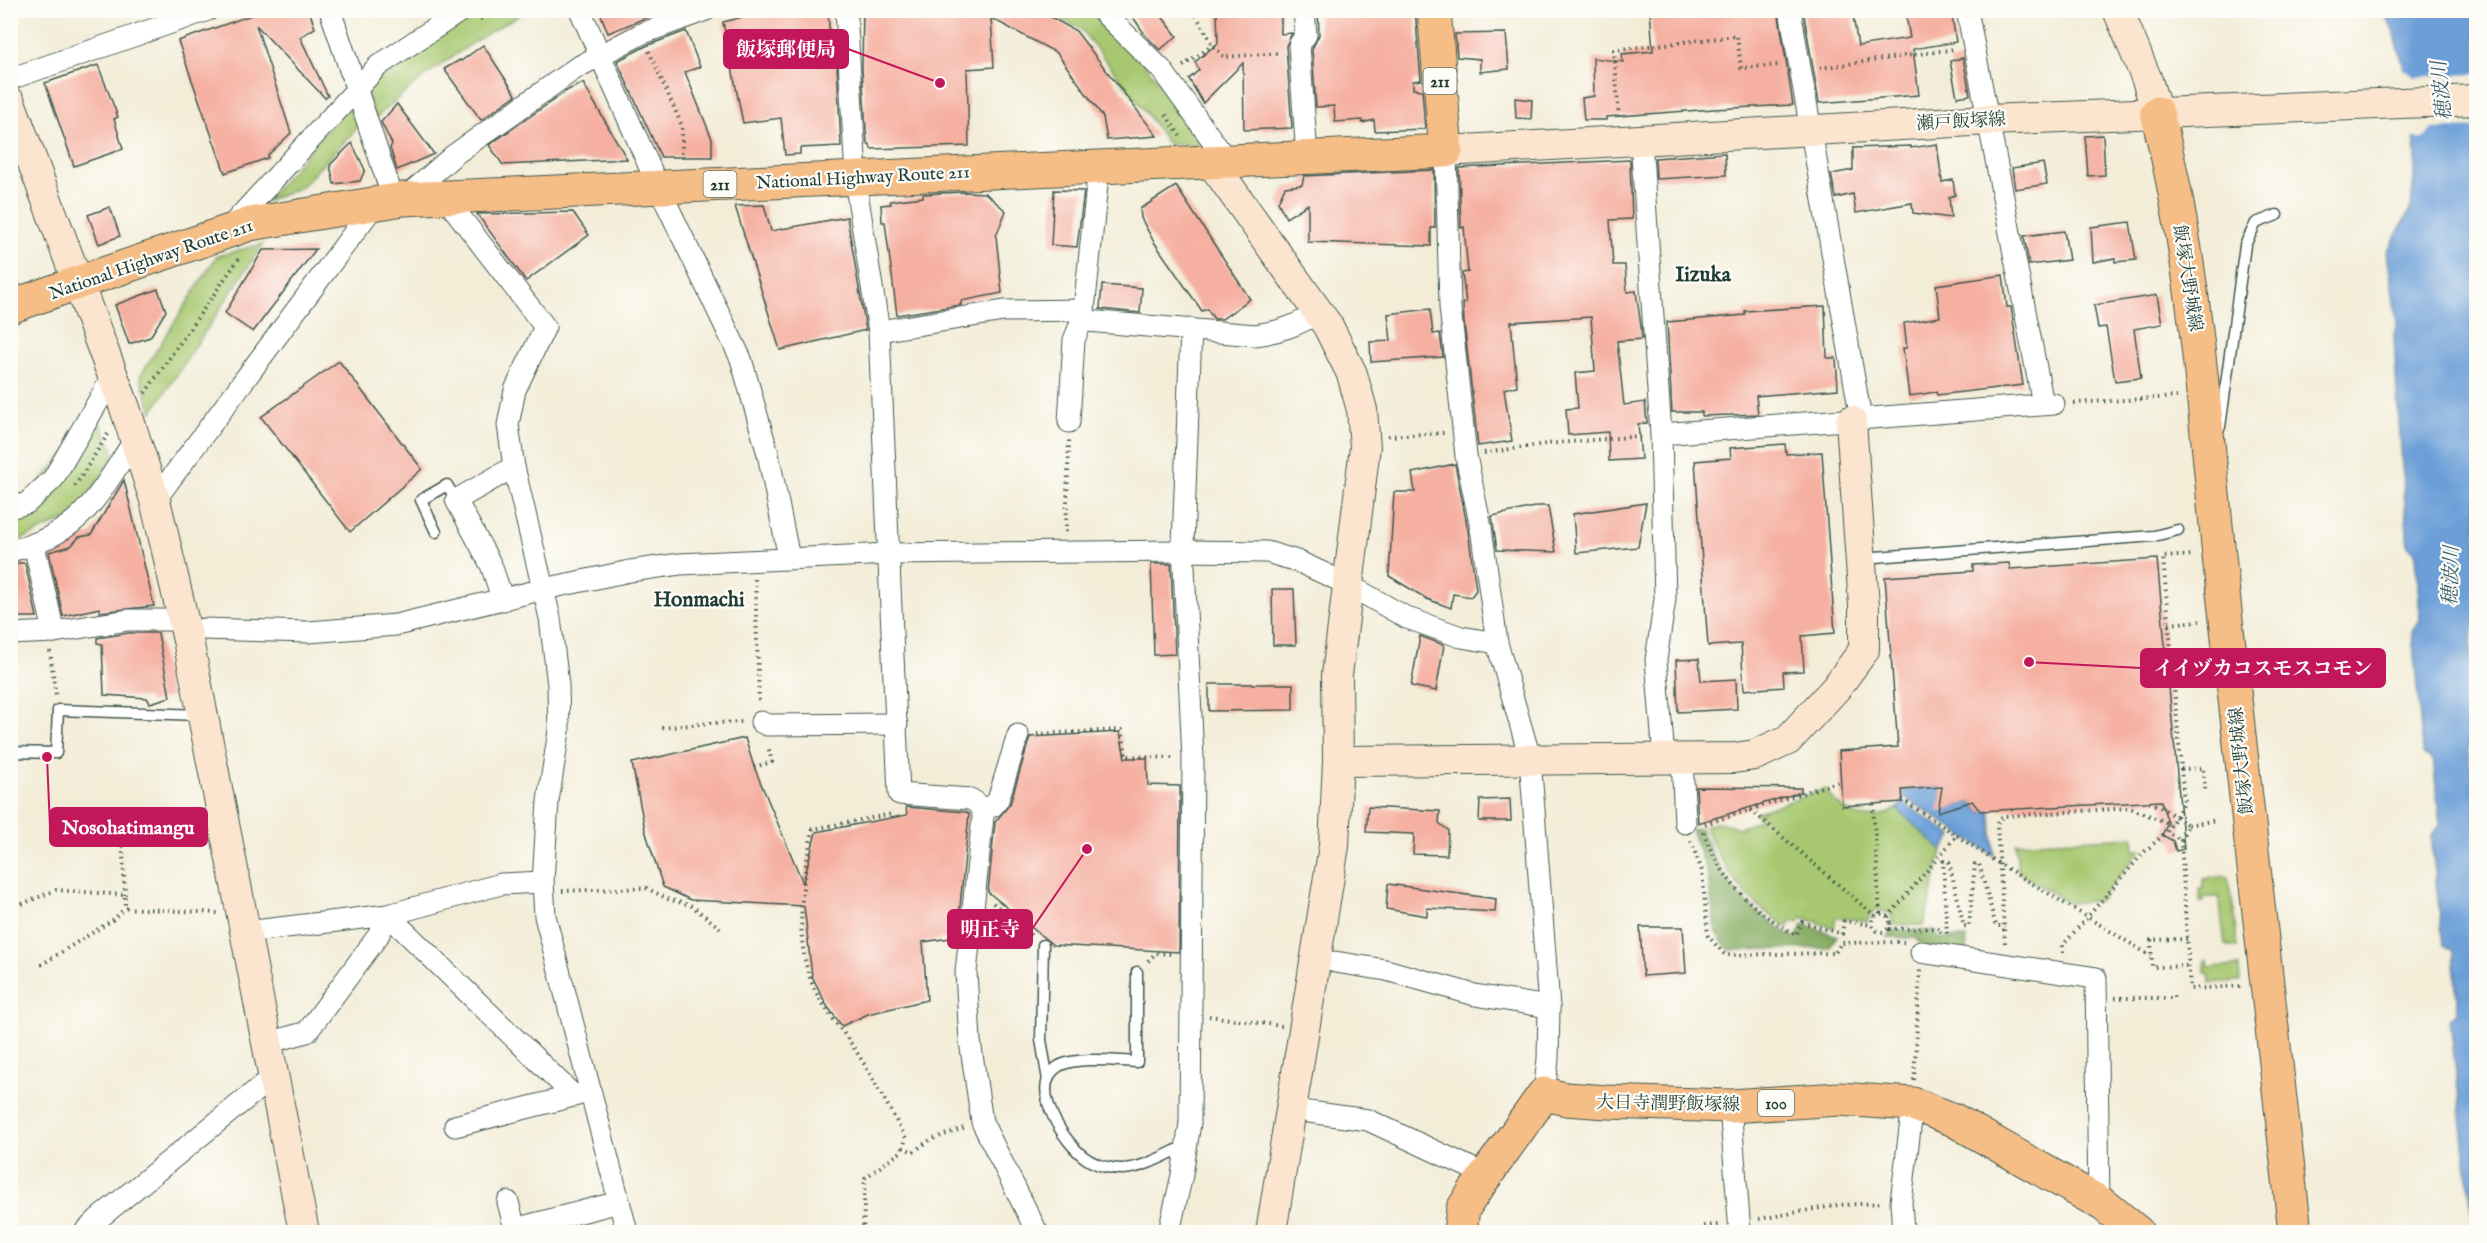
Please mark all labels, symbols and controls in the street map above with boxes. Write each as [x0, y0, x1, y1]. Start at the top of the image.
callout: 飯塚郵便局 [724, 30, 848, 68]
text: 飯塚郵便局 [736, 38, 836, 63]
water label: 穂波川 [2427, 58, 2458, 122]
road number: 211 [1424, 68, 1456, 94]
street label: 瀬戸飯塚線 [1916, 109, 2007, 136]
street label: National Highway Route 211 [756, 161, 971, 196]
road number: 211 [704, 171, 736, 197]
street label: National Highway Route 211 [47, 215, 256, 306]
street label: 飯塚大野城線 [2167, 223, 2206, 333]
district label: Iizuka [1675, 262, 1732, 289]
water label: 穂波川 [2438, 544, 2465, 606]
district label: Honmachi [653, 587, 745, 614]
callout: イイヅカコスモスコモン [2141, 649, 2385, 687]
text: イイヅカコスモスコモン [2154, 657, 2373, 682]
street label: 飯塚大野城線 [2225, 706, 2260, 816]
callout: Nosohatimangu [50, 808, 207, 846]
text: Nosohatimangu [61, 816, 195, 841]
callout: 明正寺 [948, 910, 1032, 948]
text: 明正寺 [960, 918, 1020, 943]
road number: 100 [1758, 1090, 1794, 1116]
street label: 大日寺潤野飯塚線 [1596, 1092, 1740, 1117]

